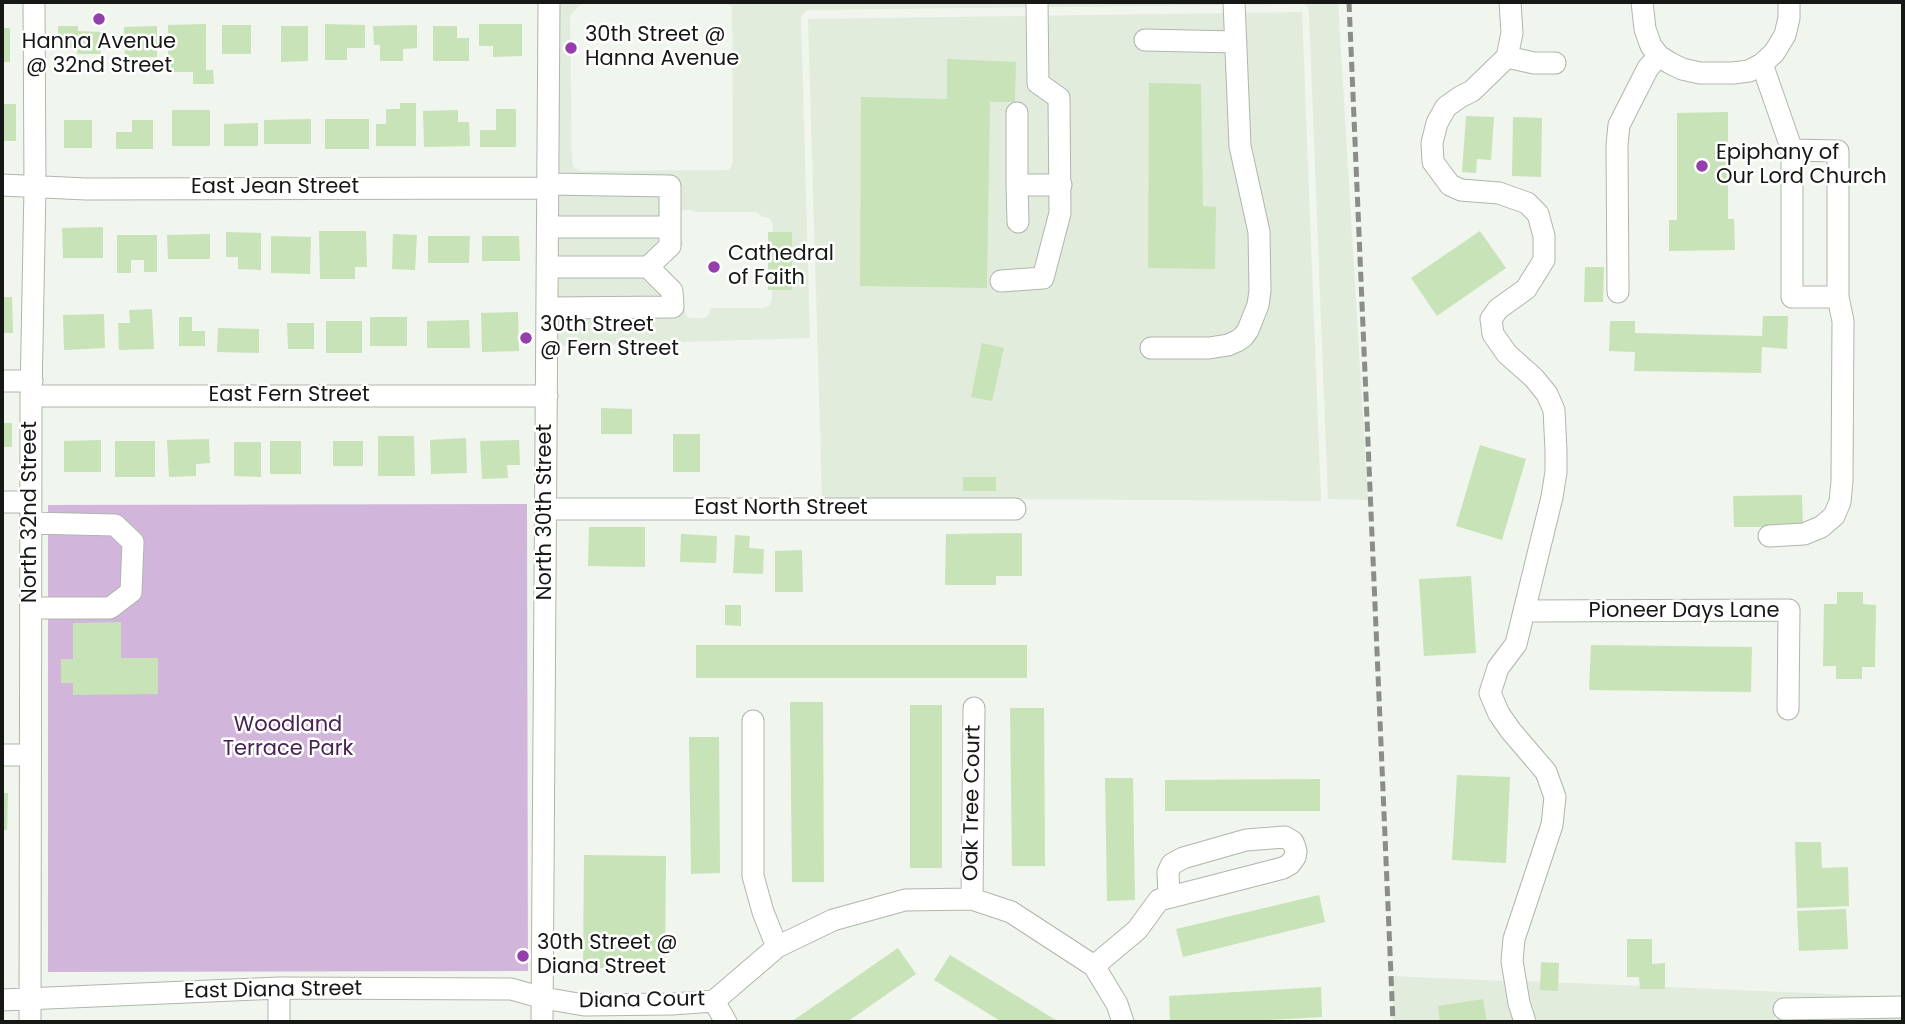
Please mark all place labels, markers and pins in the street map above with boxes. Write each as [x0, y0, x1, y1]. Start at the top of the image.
marker: Hanna Avenue @ 32nd Street [91, 11, 107, 27]
place label: 30th Street @ Hanna Avenue [585, 23, 739, 73]
place label: Hanna Avenue @ 32nd Street [22, 30, 176, 80]
marker: 30th Street @ Hanna Avenue [563, 40, 579, 56]
place label: Epiphany of Our Lord Church [1716, 141, 1887, 191]
marker: Epiphany of Our Lord Church [1694, 158, 1710, 174]
place label: Cathedral of Faith [728, 242, 834, 292]
marker: Cathedral of Faith [706, 259, 722, 275]
place label: 30th Street @ Fern Street [540, 313, 679, 363]
marker: 30th Street @ Fern Street [518, 330, 534, 346]
place label: 30th Street @ Diana Street [537, 931, 678, 981]
marker: 30th Street @ Diana Street [515, 948, 531, 964]

